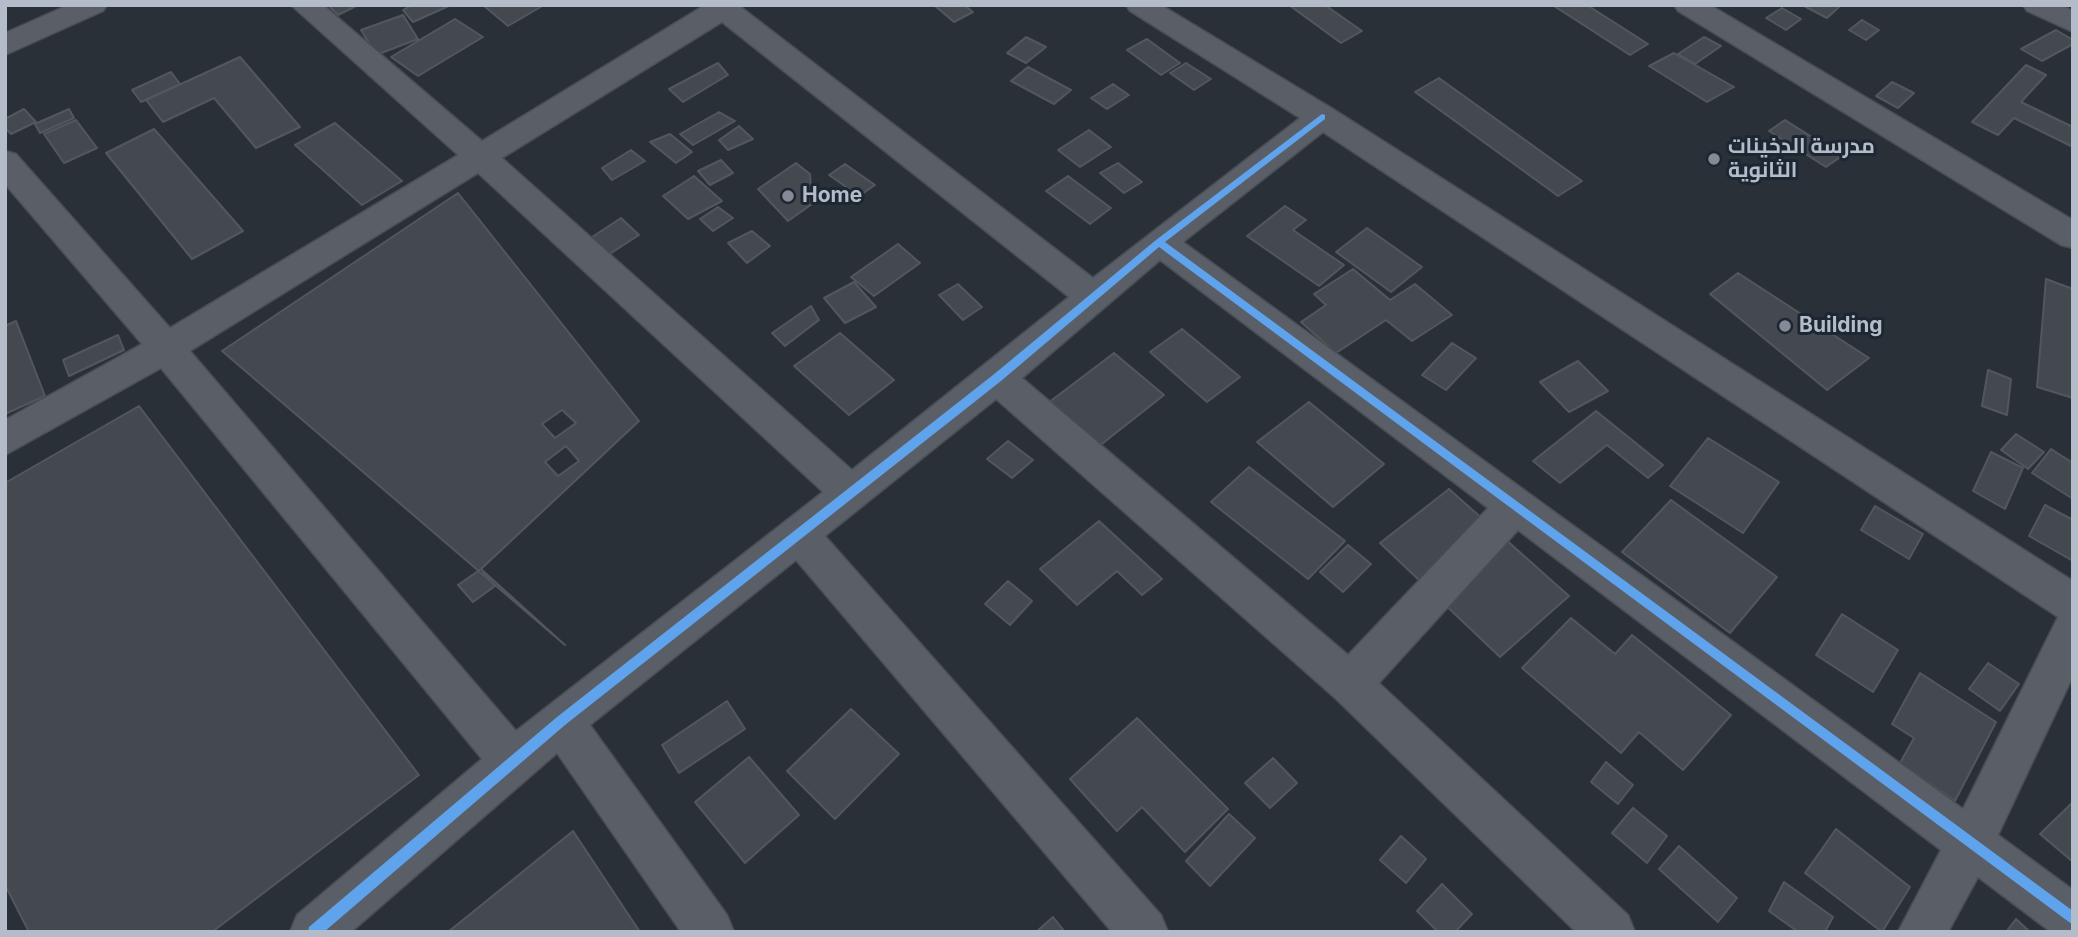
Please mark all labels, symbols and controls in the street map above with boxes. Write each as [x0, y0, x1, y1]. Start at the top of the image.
place label: مدرسة الدخينات الثانوية [1728, 134, 1875, 184]
marker: مدرسة الدخينات الثانوية [1706, 151, 1722, 167]
place label: Home [802, 183, 862, 209]
marker: Home [780, 188, 796, 204]
place label: Building [1799, 313, 1883, 339]
marker: Building [1777, 318, 1793, 334]

